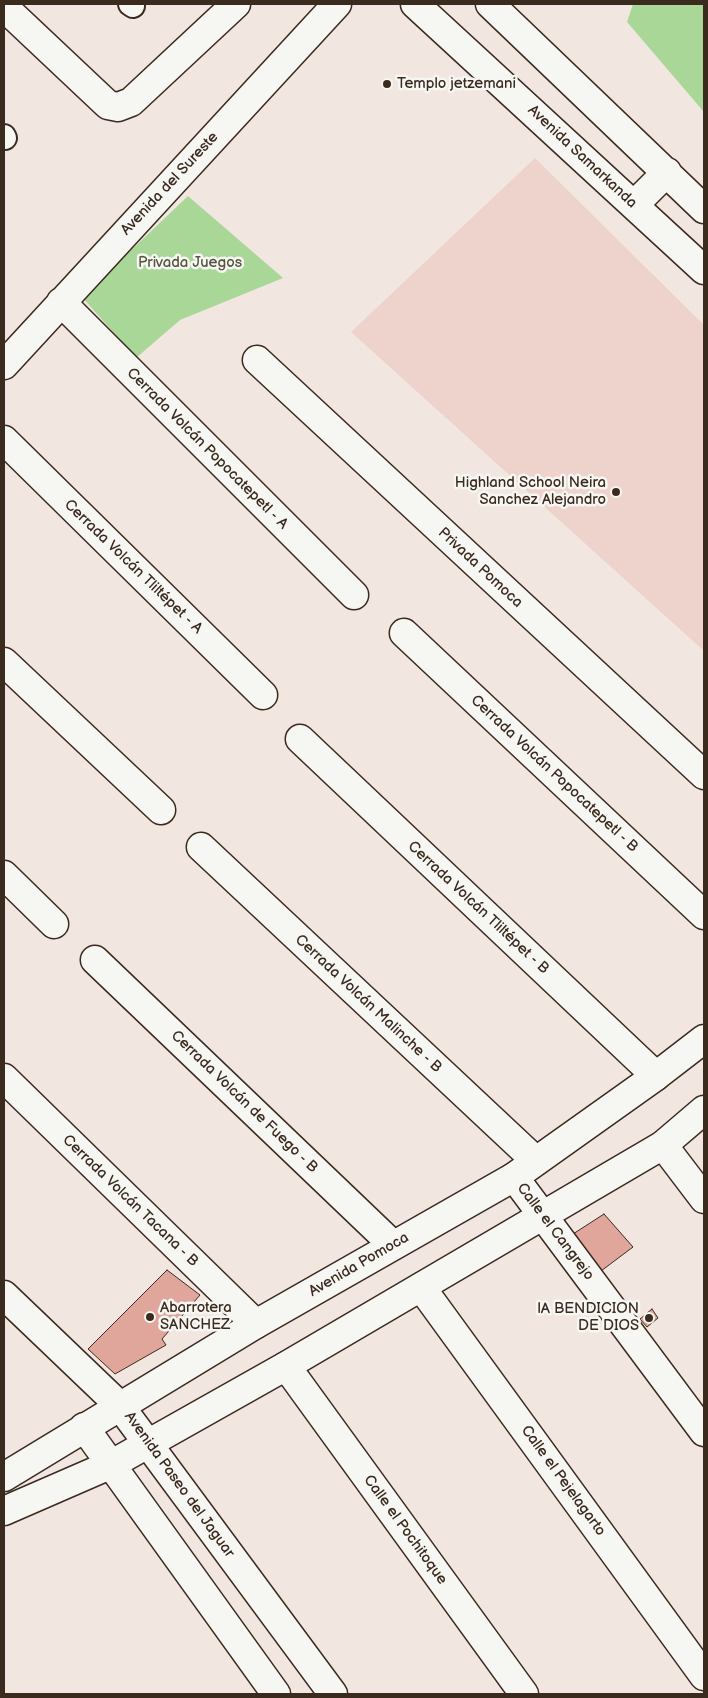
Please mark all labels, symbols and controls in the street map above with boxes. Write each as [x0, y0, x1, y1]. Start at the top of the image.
place label: Templo jetzemani [397, 75, 516, 93]
marker: Templo jetzemani [381, 78, 393, 90]
street label: Avenida Samarkanda [524, 102, 640, 212]
street label: Avenida del Sureste [118, 129, 222, 239]
park label: Privada Juegos [138, 254, 242, 272]
street label: Cerrada Volcán Popocatepetl - A [123, 365, 291, 533]
place label: Highland School Neira Sanchez Alejandro [455, 474, 606, 509]
marker: Highland School Neira Sanchez Alejandro [610, 486, 622, 498]
street label: Cerrada Volcán Tliltépet - A [60, 496, 206, 638]
street label: Privada Pomoca [434, 524, 526, 612]
street label: Cerrada Volcán Popocatepetl - B [467, 692, 641, 856]
street label: Cerrada Volcán Tliltépet - B [404, 838, 552, 978]
street label: Cerrada Volcán Malinche - B [291, 931, 445, 1077]
street label: Cerrada Volcán de Fuego - B [167, 1027, 321, 1177]
street label: Cerrada Volcán Tacana - B [58, 1131, 202, 1271]
street label: Calle el Cangrejo [513, 1180, 597, 1284]
street label: Avenida Pomoca [306, 1229, 412, 1301]
place label: Abarrotera SANCHEZ [160, 1299, 232, 1334]
place label: lA BENDICION DE DIOS [537, 1300, 639, 1335]
marker: Abarrotera SANCHEZ [144, 1311, 156, 1323]
marker: lA BENDICION DE DIOS [643, 1312, 655, 1324]
street label: Avenida Paseo del Jaguar [120, 1409, 238, 1561]
street label: Calle el Pejelagarto [517, 1422, 609, 1540]
street label: Calle el Pochitoque [359, 1472, 451, 1588]

